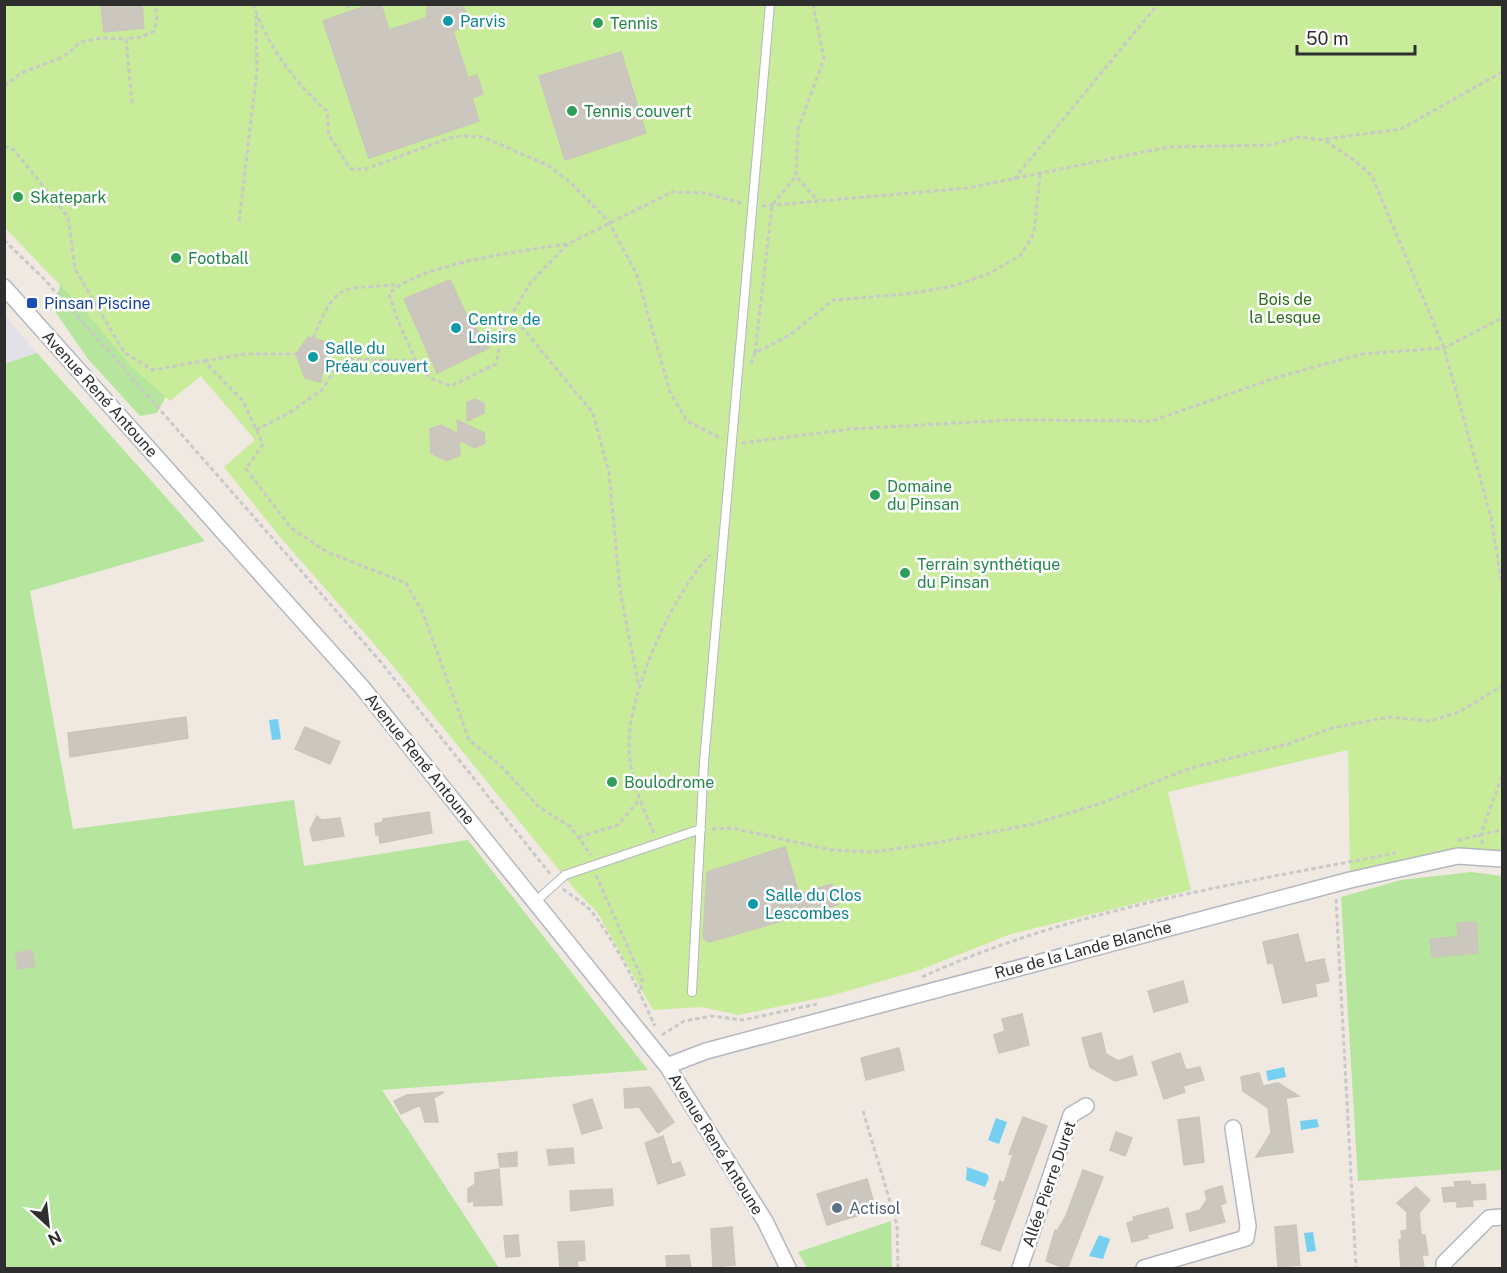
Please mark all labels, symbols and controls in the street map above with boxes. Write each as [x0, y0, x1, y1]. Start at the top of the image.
place label: Parvis [460, 12, 505, 31]
marker: Parvis [441, 14, 455, 28]
place label: Tennis [610, 14, 658, 33]
marker: Tennis [591, 16, 605, 30]
scale bar [1297, 18, 1416, 56]
text: 50 m [1306, 28, 1349, 49]
place label: Tennis couvert [584, 102, 692, 121]
marker: Tennis couvert [565, 104, 579, 118]
place label: Skatepark [30, 188, 107, 207]
marker: Skatepark [11, 190, 25, 204]
place label: Football [188, 249, 249, 268]
marker: Football [169, 251, 183, 265]
park label: Bois de la Lesque [1249, 290, 1321, 327]
place label: Pinsan Piscine [44, 294, 151, 313]
marker: Pinsan Piscine [25, 296, 39, 310]
place label: Centre de Loisirs [468, 310, 541, 347]
marker: Centre de Loisirs [449, 321, 463, 335]
street label: Avenue René Antoune [38, 327, 162, 461]
place label: Salle du Préau couvert [325, 339, 428, 376]
marker: Salle du Préau couvert [306, 350, 320, 364]
place label: Domaine du Pinsan [887, 477, 959, 514]
marker: Domaine du Pinsan [868, 488, 882, 502]
place label: Terrain synthétique du Pinsan [917, 555, 1060, 592]
marker: Terrain synthétique du Pinsan [898, 566, 912, 580]
street label: Avenue René Antoune [361, 690, 479, 828]
place label: Boulodrome [624, 773, 714, 792]
marker: Boulodrome [605, 775, 619, 789]
place label: Salle du Clos Lescombes [765, 886, 861, 923]
marker: Salle du Clos Lescombes [746, 897, 760, 911]
street label: Rue de la Lande Blanche [992, 917, 1174, 983]
street label: Avenue René Antoune [665, 1070, 767, 1218]
street label: Allée Pierre Duret [1018, 1118, 1080, 1250]
north arrow [18, 1195, 78, 1255]
place label: Actisol [849, 1199, 901, 1218]
marker: Actisol [830, 1201, 844, 1215]
text: N [45, 1227, 64, 1249]

